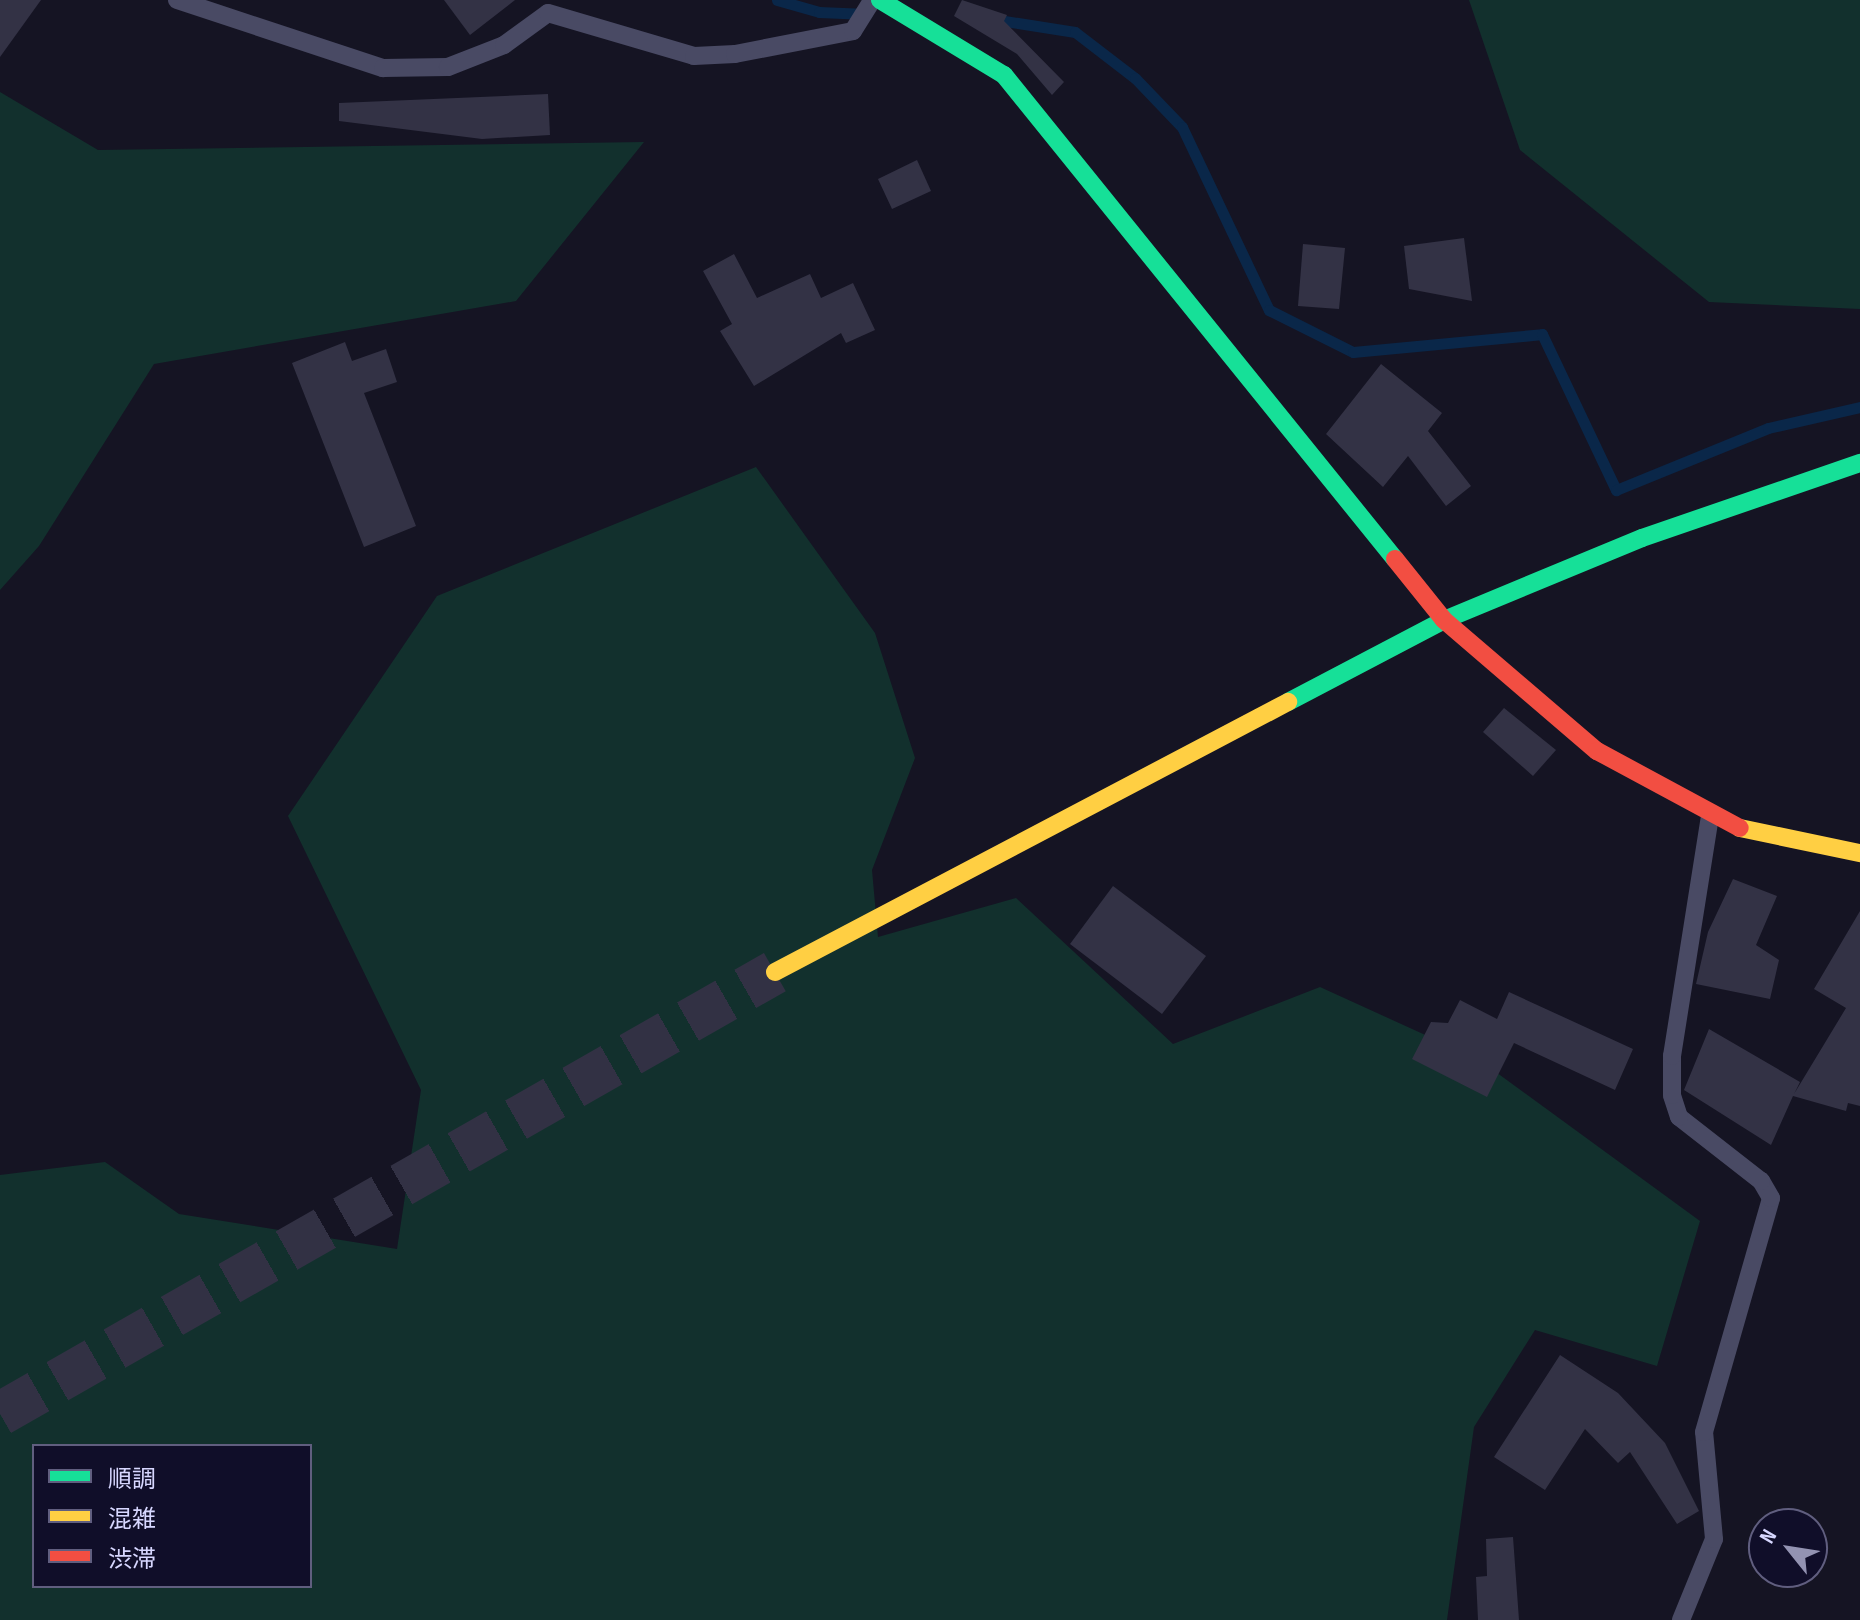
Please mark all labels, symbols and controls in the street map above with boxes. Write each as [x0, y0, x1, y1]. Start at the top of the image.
legend [32, 1444, 312, 1588]
text: 順調 [108, 1465, 156, 1494]
text: 混雑 [108, 1505, 156, 1534]
north arrow [1748, 1508, 1828, 1588]
text: N [1754, 1525, 1783, 1549]
text: 渋滞 [108, 1545, 156, 1574]

